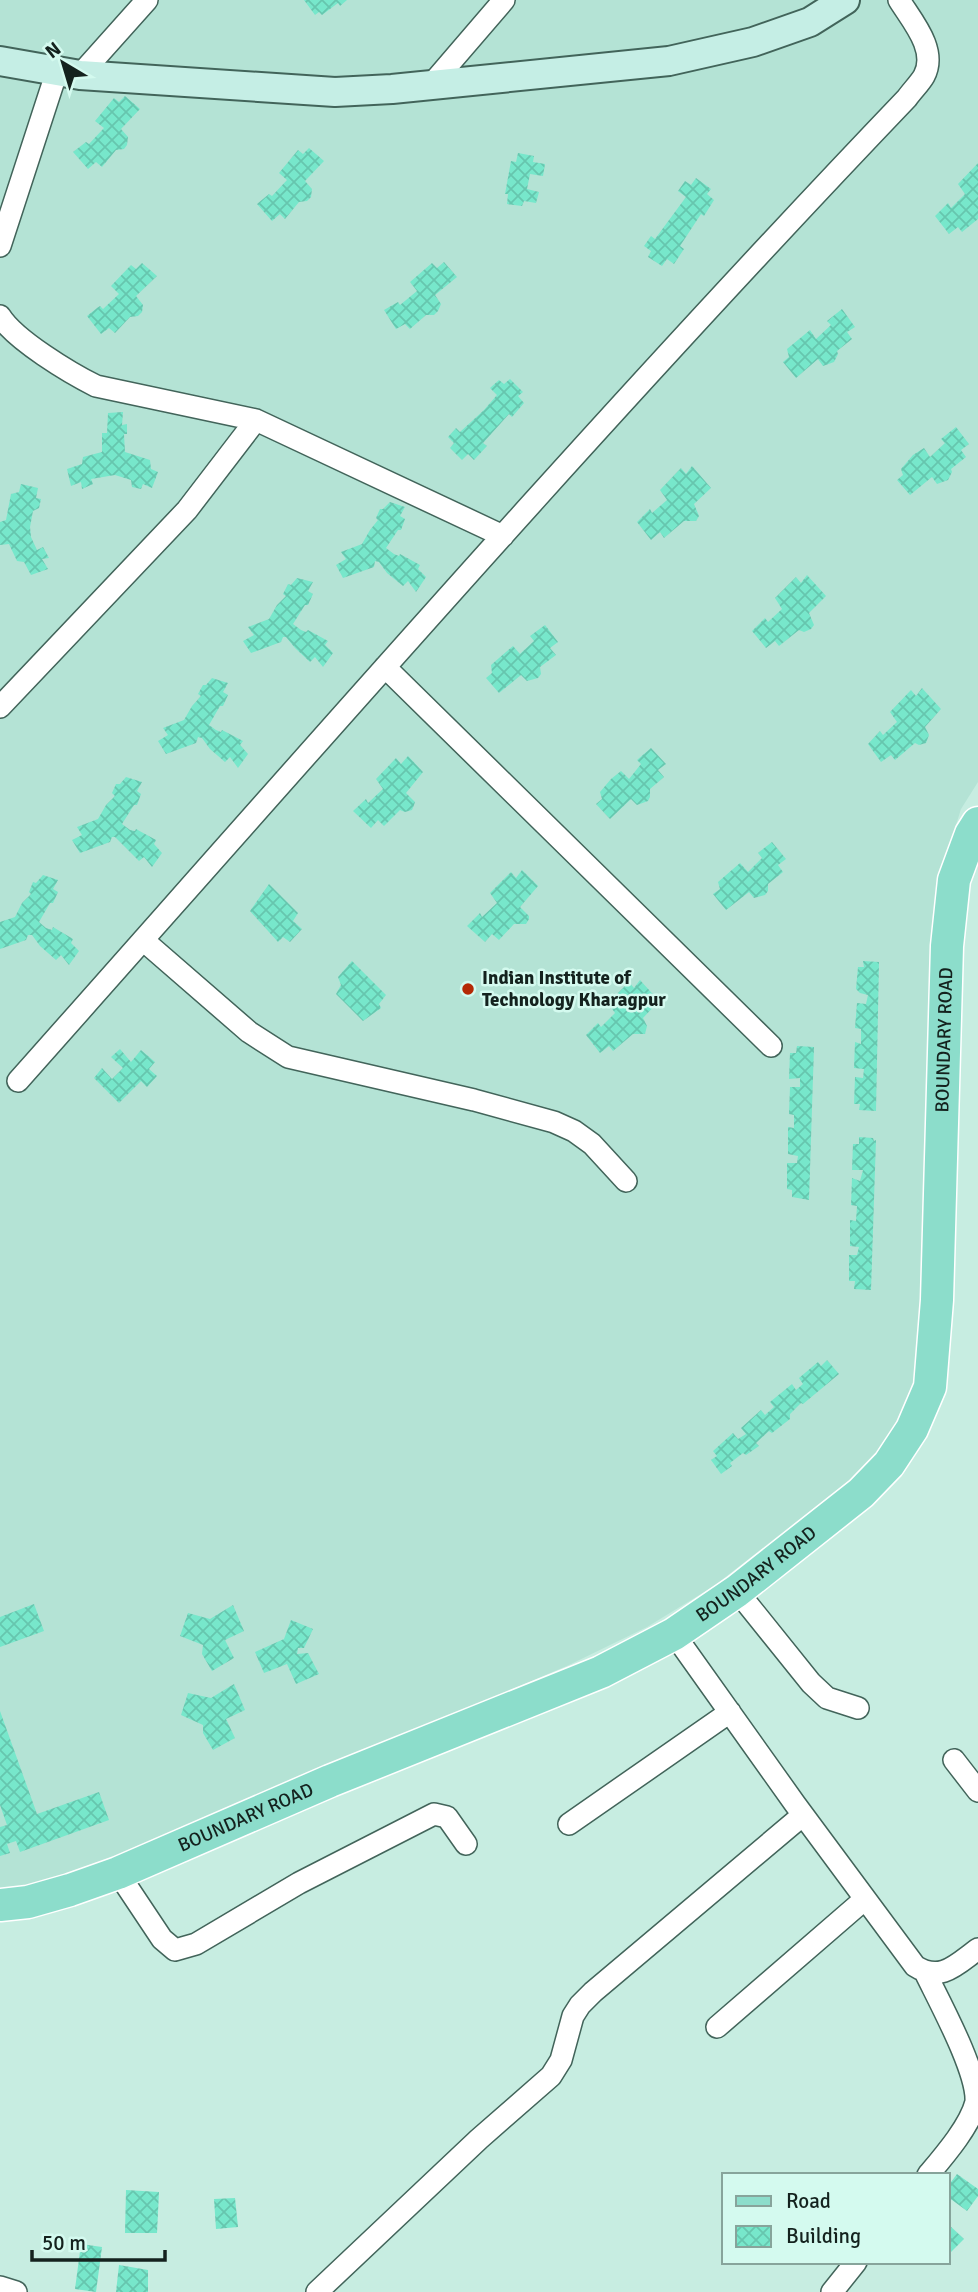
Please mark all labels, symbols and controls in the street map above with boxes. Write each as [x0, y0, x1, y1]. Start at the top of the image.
north arrow [28, 28, 98, 98]
text: N [41, 37, 66, 64]
place label: Indian Institute of Technology Kharagpur [482, 966, 666, 1012]
street label: BOUNDARY ROAD [930, 967, 958, 1113]
marker: Indian Institute of Technology Kharagpur [460, 981, 476, 997]
street label: BOUNDARY ROAD [691, 1521, 821, 1628]
street label: BOUNDARY ROAD [174, 1778, 317, 1857]
legend [722, 2173, 950, 2264]
text: Road [786, 2188, 831, 2214]
scale bar [32, 2218, 164, 2262]
text: Building [786, 2223, 861, 2249]
text: 50 m [42, 2230, 86, 2256]

